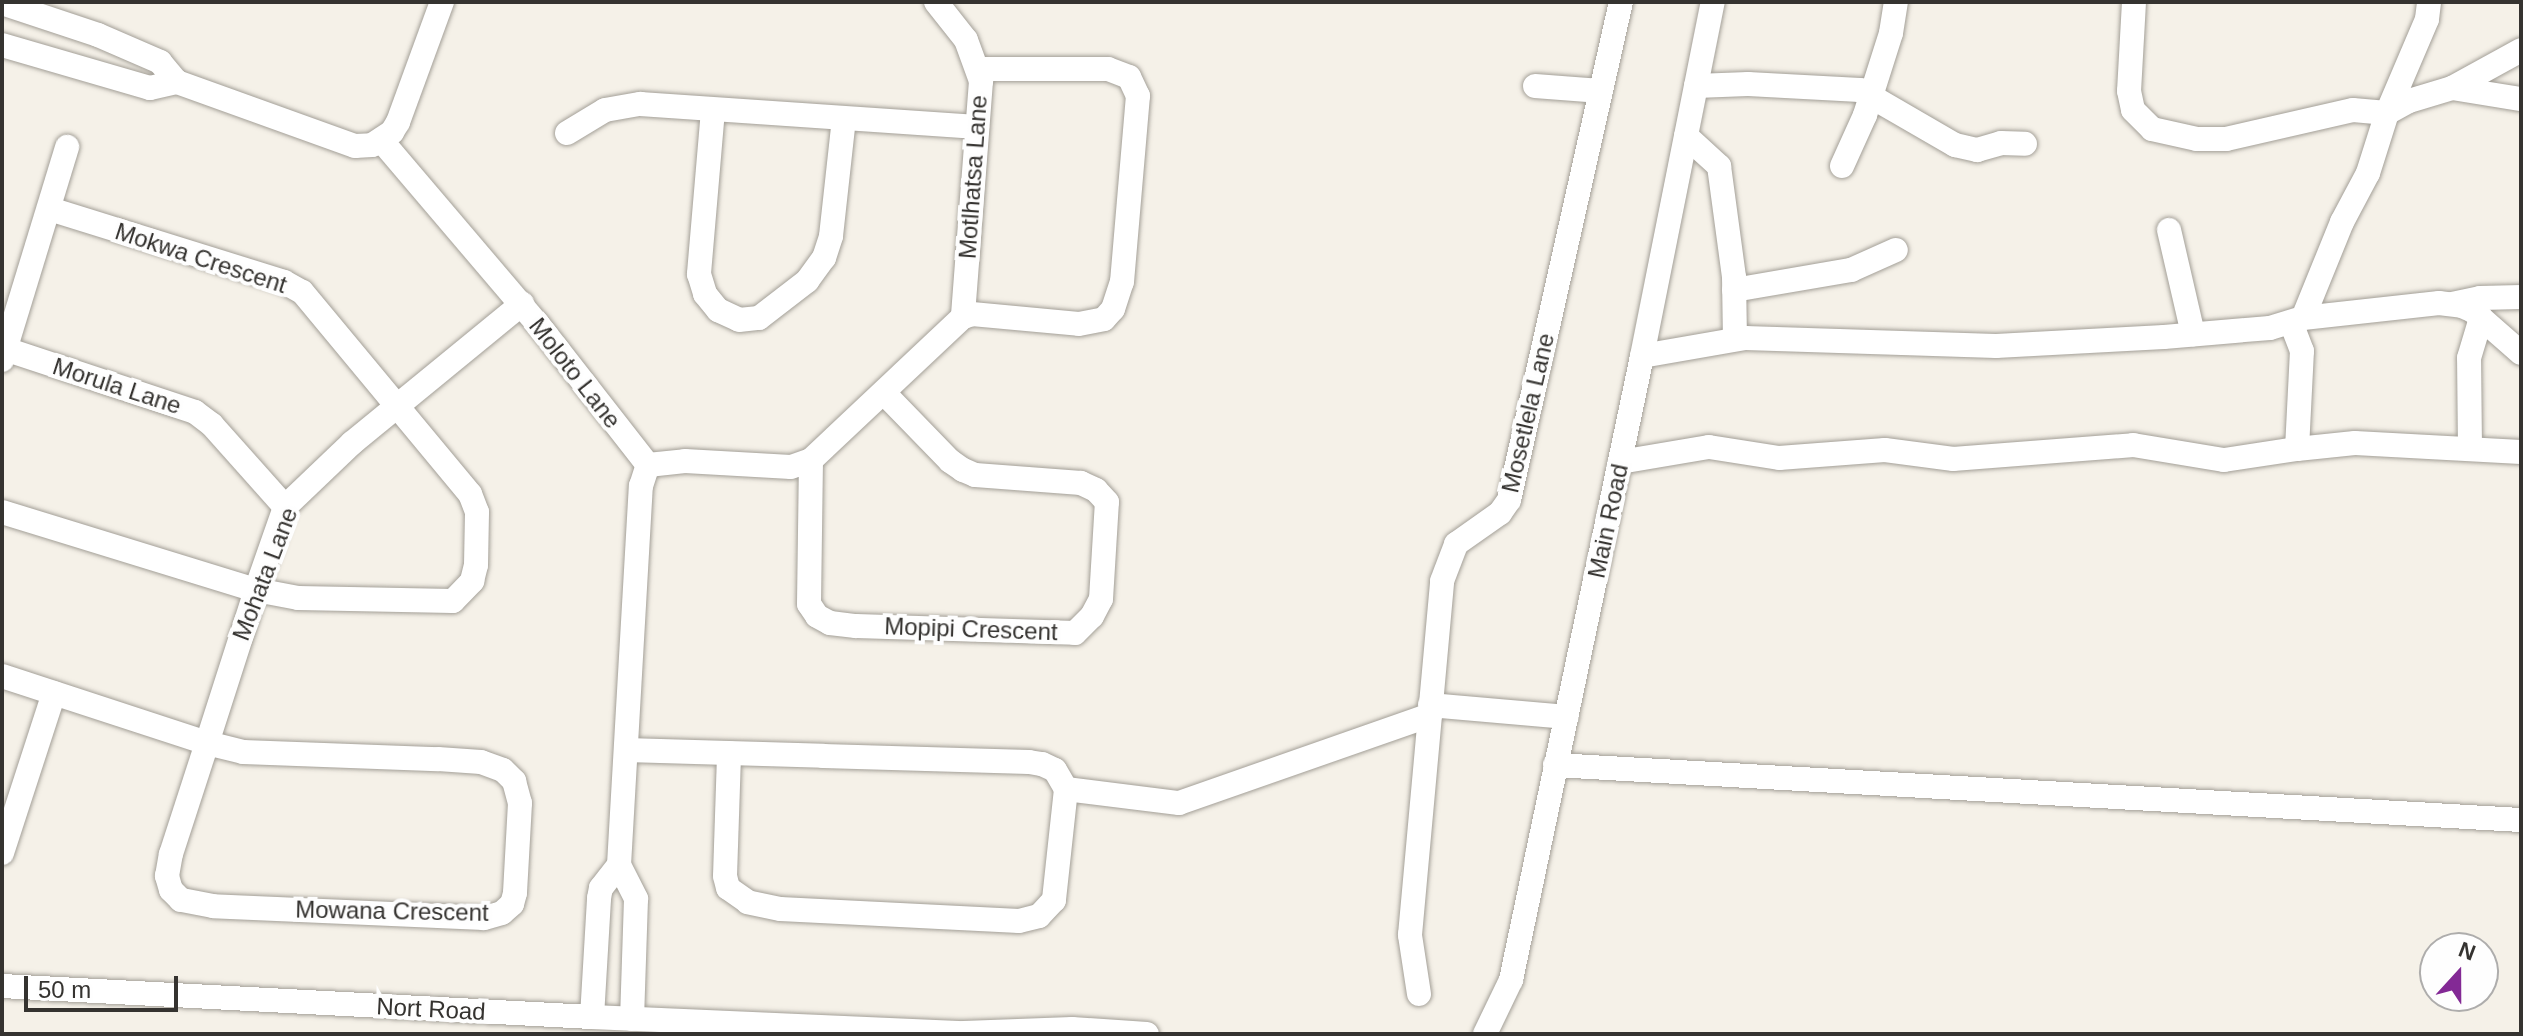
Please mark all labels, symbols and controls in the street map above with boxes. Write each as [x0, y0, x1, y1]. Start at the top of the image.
street label: Motlhatsa Lane [953, 94, 993, 260]
street label: Mokwa Crescent [112, 217, 290, 299]
street label: Moloto Lane [523, 312, 627, 434]
street label: Mosetlela Lane [1496, 330, 1560, 496]
street label: Morula Lane [49, 352, 185, 420]
street label: Main Road [1582, 461, 1634, 581]
street label: Mohata Lane [226, 503, 304, 645]
street label: Mopipi Crescent [884, 612, 1058, 646]
street label: Mowana Crescent [295, 895, 489, 927]
north arrow [2419, 932, 2499, 1012]
text: N [2455, 936, 2479, 966]
scale bar [28, 960, 182, 1010]
text: 50 m [38, 976, 91, 1003]
street label: Nort Road [376, 992, 486, 1026]

